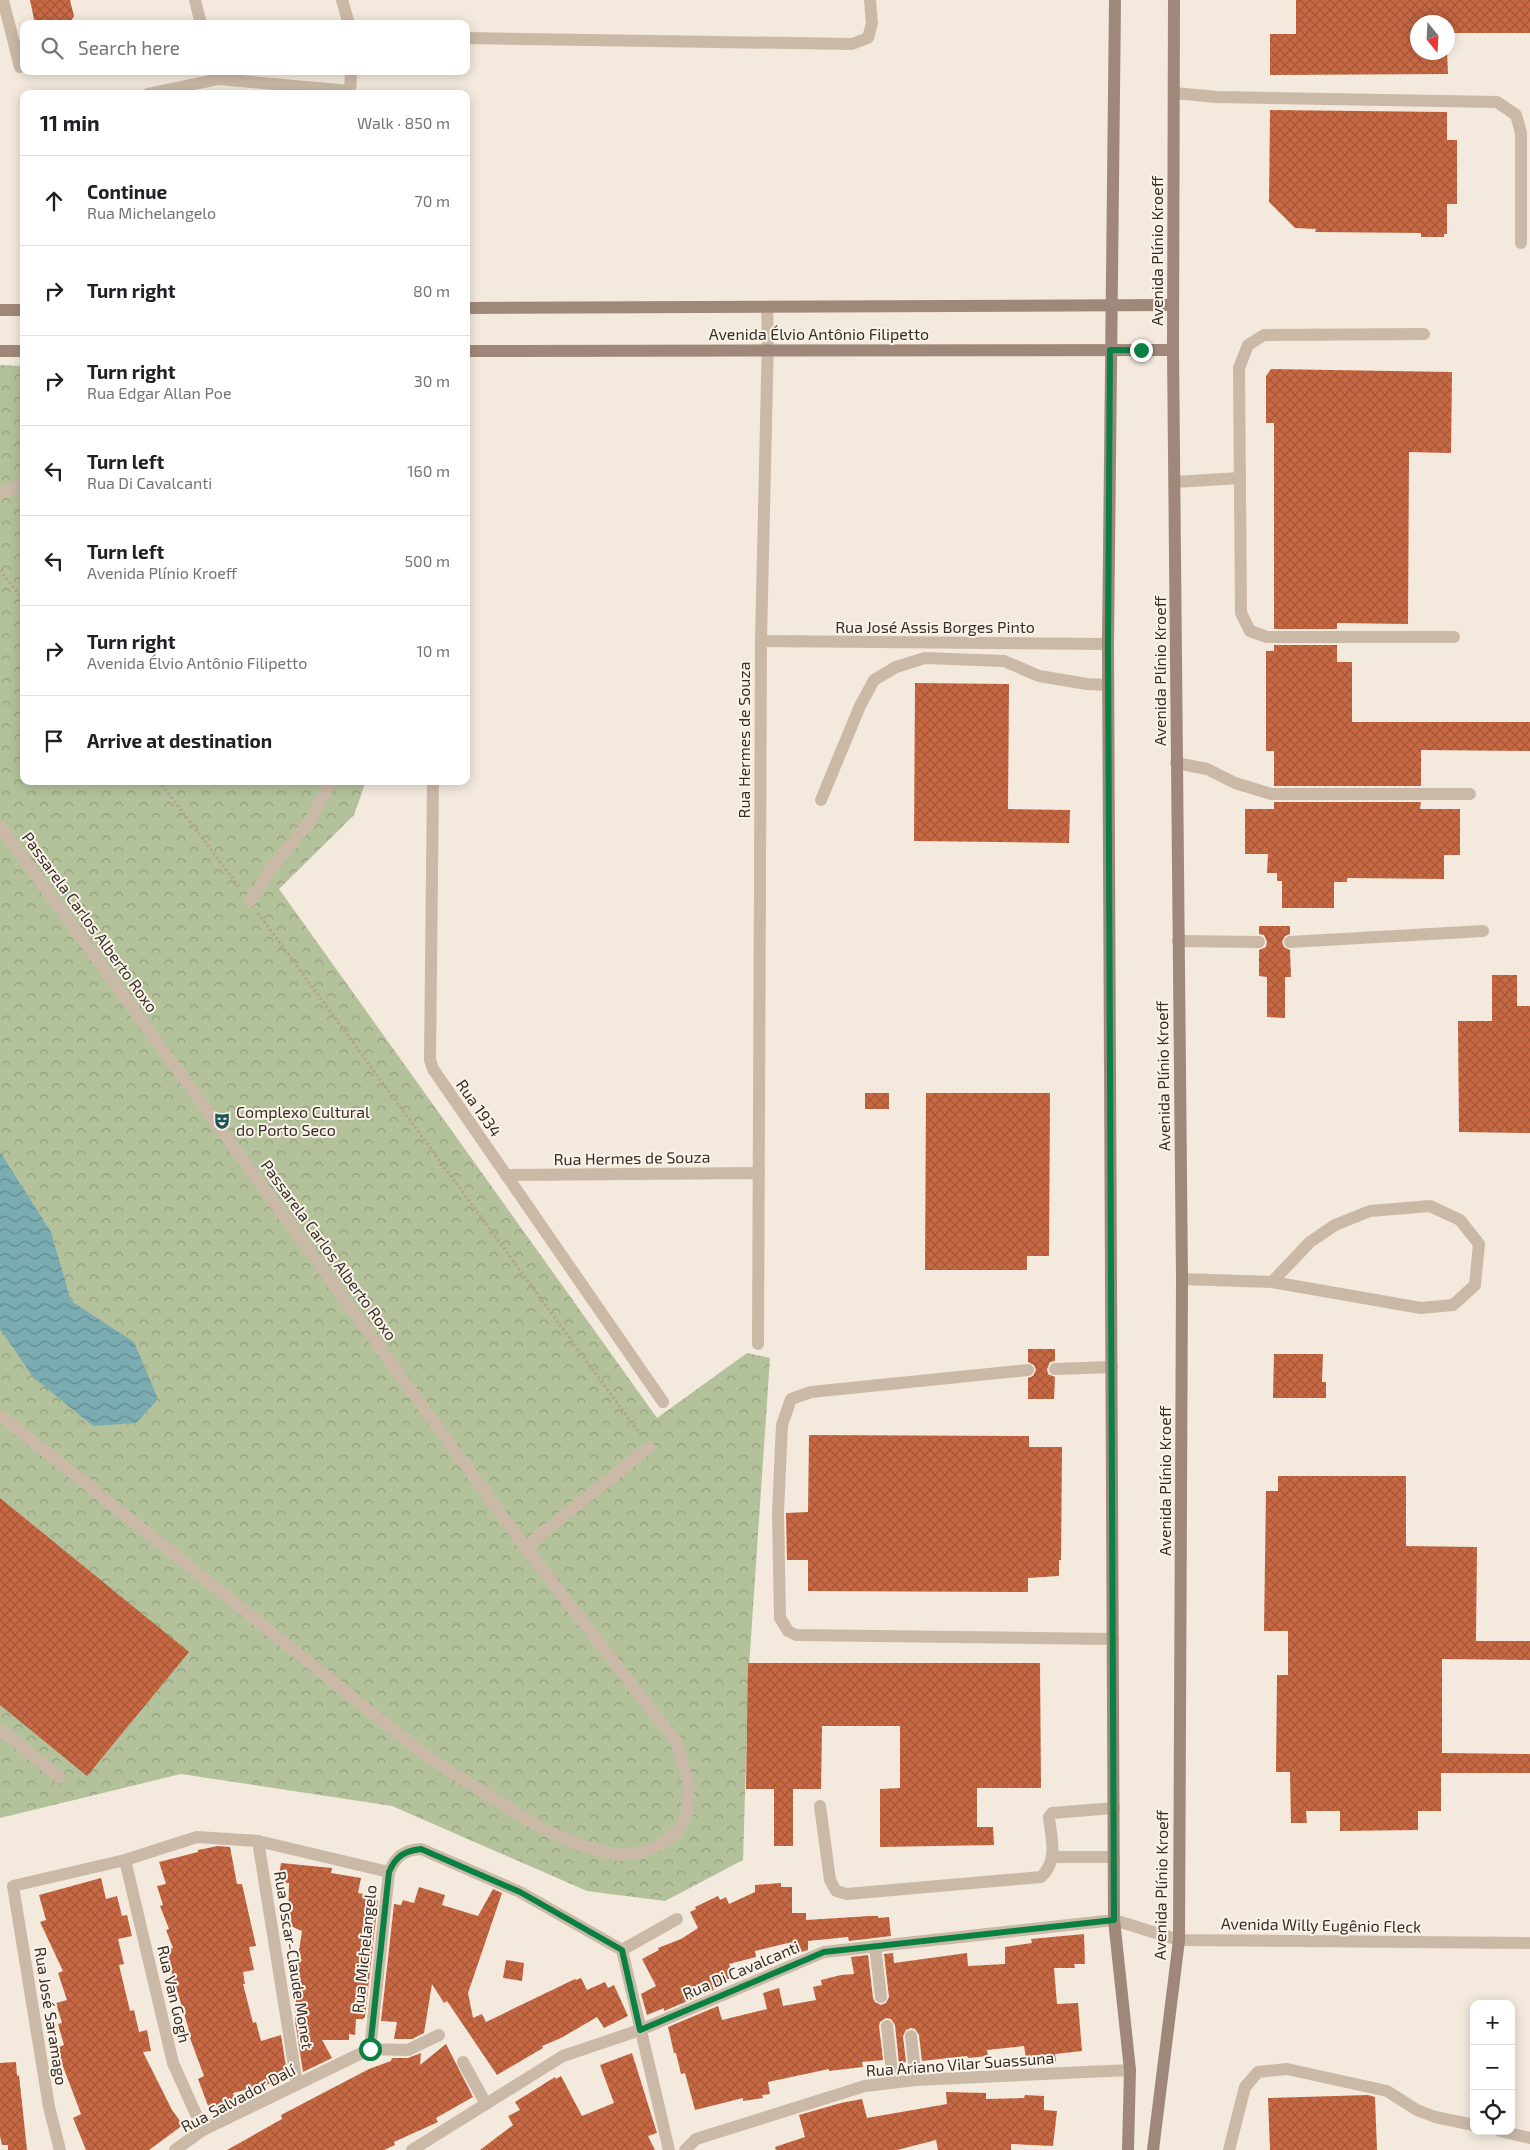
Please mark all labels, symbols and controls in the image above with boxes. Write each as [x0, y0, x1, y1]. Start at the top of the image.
north arrow [1410, 15, 1455, 60]
search box [20, 20, 470, 75]
icon: search [38, 34, 66, 62]
text: Search here [78, 36, 180, 59]
text: 11 min [40, 110, 100, 135]
text: Walk · 850 m [357, 113, 450, 132]
street label: Avenida Plínio Kroeff [1147, 175, 1166, 326]
text: Continue [87, 180, 167, 203]
icon: ahead [40, 187, 68, 215]
text: 70 m [415, 191, 450, 210]
text: Rua Michelangelo [87, 203, 216, 222]
icon: right [40, 277, 68, 305]
text: Turn right [87, 279, 175, 302]
text: 80 m [413, 281, 450, 300]
street label: Avenida Élvio Antônio Filipetto [709, 324, 929, 343]
route end [1130, 339, 1153, 362]
text: Turn right [87, 360, 175, 383]
icon: right [40, 367, 68, 395]
text: 30 m [414, 371, 450, 390]
text: Rua Edgar Allan Poe [87, 383, 232, 402]
text: Turn left [87, 450, 164, 473]
icon: left [40, 457, 68, 485]
text: 160 m [407, 461, 450, 480]
text: Rua Di Cavalcanti [87, 473, 212, 492]
text: Turn left [87, 540, 164, 563]
icon: left [40, 547, 68, 575]
text: 500 m [405, 551, 450, 570]
text: Avenida Plínio Kroeff [87, 563, 237, 582]
street label: Avenida Plínio Kroeff [1150, 595, 1169, 746]
street label: Rua José Assis Borges Pinto [835, 617, 1035, 636]
text: Turn right [87, 630, 175, 653]
icon: right [40, 637, 68, 665]
text: 10 m [416, 641, 450, 660]
text: Avenida Élvio Antônio Filipetto [87, 653, 307, 672]
street label: Rua Hermes de Souza [734, 662, 753, 818]
icon: arrive [40, 727, 68, 755]
text: Arrive at destination [87, 729, 272, 752]
street label: Passarela Carlos Alberto Roxo [19, 828, 162, 1016]
street label: Avenida Plínio Kroeff [1152, 1000, 1173, 1151]
street label: Rua 1934 [453, 1075, 506, 1140]
place label: Complexo Cultural do Porto Seco [236, 1102, 370, 1139]
theatre icon: Complexo Cultural do Porto Seco [212, 1111, 232, 1131]
street label: Rua Hermes de Souza [553, 1147, 711, 1168]
street label: Passarela Carlos Alberto Roxo [258, 1156, 401, 1344]
street label: Avenida Plínio Kroeff [1155, 1405, 1174, 1556]
street label: Avenida Plínio Kroeff [1150, 1809, 1171, 1960]
street label: Rua Oscar-Claude Monet [271, 1870, 318, 2050]
street label: Rua Michelangelo [347, 1884, 380, 2014]
street label: Avenida Willy Eugênio Fleck [1221, 1913, 1421, 1936]
street label: Rua Di Cavalcanti [679, 1936, 802, 2003]
street label: Rua Van Gogh [154, 1943, 195, 2044]
street label: Rua José Saramago [31, 1946, 72, 2086]
map controls [1470, 2000, 1515, 2135]
button: + [1470, 2000, 1515, 2045]
route start [359, 2038, 382, 2061]
button: − [1470, 2045, 1515, 2090]
street label: Rua Ariano Vilar Suassuna [865, 2047, 1055, 2080]
street label: Rua Salvador Dalí [177, 2059, 299, 2136]
button: locate [1470, 2090, 1515, 2135]

